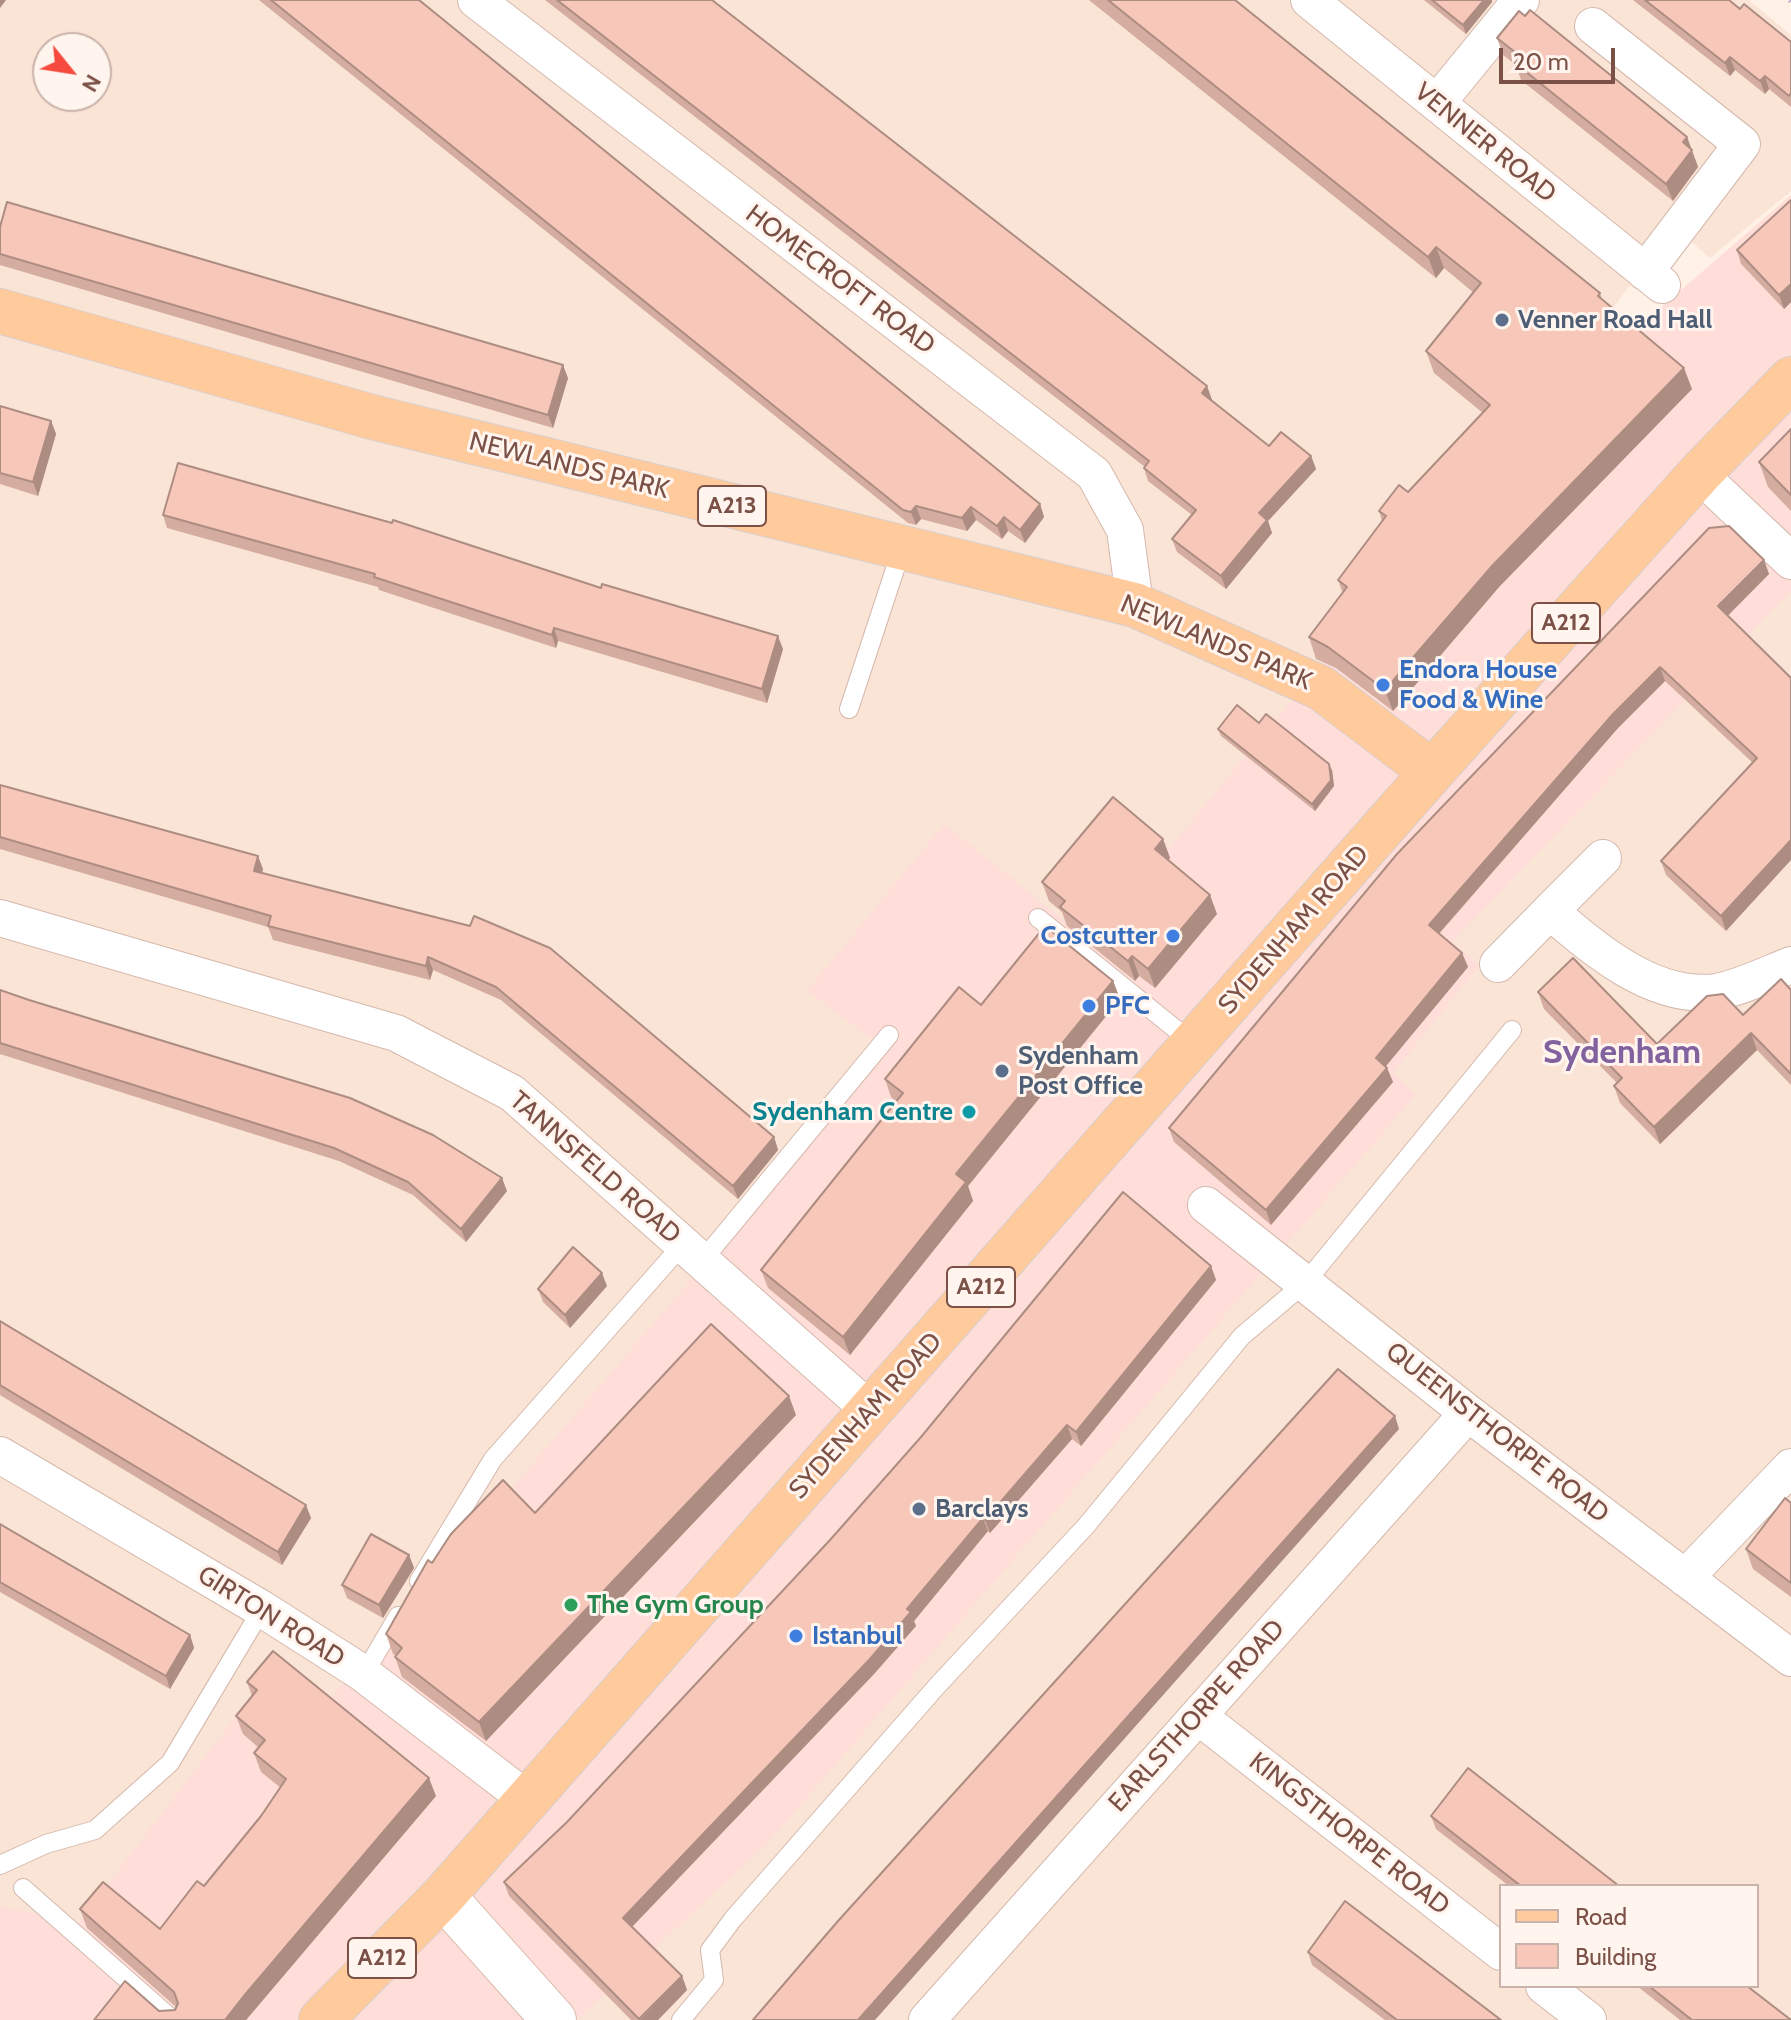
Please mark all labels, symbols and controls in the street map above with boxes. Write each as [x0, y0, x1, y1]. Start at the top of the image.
north arrow [32, 32, 112, 112]
scale bar [1503, 32, 1619, 82]
text: 20 m [1513, 47, 1569, 76]
text: N [76, 70, 107, 97]
street label: VENNER ROAD [1408, 76, 1562, 210]
street label: HOMECROFT ROAD [739, 199, 941, 361]
place label: Venner Road Hall [1518, 304, 1712, 336]
marker: Venner Road Hall [1493, 311, 1511, 329]
street label: NEWLANDS PARK [466, 426, 672, 506]
road number: A213 [698, 486, 766, 526]
street label: NEWLANDS PARK [1116, 589, 1316, 697]
road number: A212 [1532, 603, 1600, 643]
place label: Endora House Food & Wine [1399, 654, 1557, 716]
marker: Endora House Food & Wine [1374, 676, 1392, 694]
street label: SYDENHAM ROAD [1212, 839, 1376, 1021]
place label: Costcutter [1041, 920, 1157, 952]
marker: Costcutter [1164, 927, 1182, 945]
place label: PFC [1105, 990, 1150, 1022]
marker: PFC [1080, 997, 1098, 1015]
district label: Sydenham [1543, 1033, 1701, 1073]
place label: Sydenham Post Office [1018, 1040, 1143, 1102]
marker: Sydenham Post Office [993, 1062, 1011, 1080]
street label: TANNSFELD ROAD [503, 1085, 687, 1251]
place label: Sydenham Centre [752, 1096, 953, 1128]
marker: Sydenham Centre [960, 1103, 978, 1121]
road number: A212 [947, 1267, 1015, 1307]
street label: SYDENHAM ROAD [783, 1326, 949, 1506]
street label: QUEENSTHORPE ROAD [1379, 1336, 1615, 1530]
place label: Barclays [935, 1493, 1028, 1525]
marker: Barclays [910, 1500, 928, 1518]
street label: GIRTON ROAD [192, 1559, 350, 1675]
place label: The Gym Group [587, 1589, 764, 1621]
marker: The Gym Group [562, 1596, 580, 1614]
street label: EARLSTHORPE ROAD [1103, 1614, 1291, 1818]
place label: Istanbul [812, 1620, 902, 1652]
marker: Istanbul [787, 1627, 805, 1645]
street label: KINGSTHORPE ROAD [1243, 1746, 1455, 1922]
legend [1499, 1884, 1759, 1988]
text: Road [1575, 1902, 1627, 1931]
road number: A212 [348, 1938, 416, 1978]
text: Building [1575, 1942, 1656, 1971]

